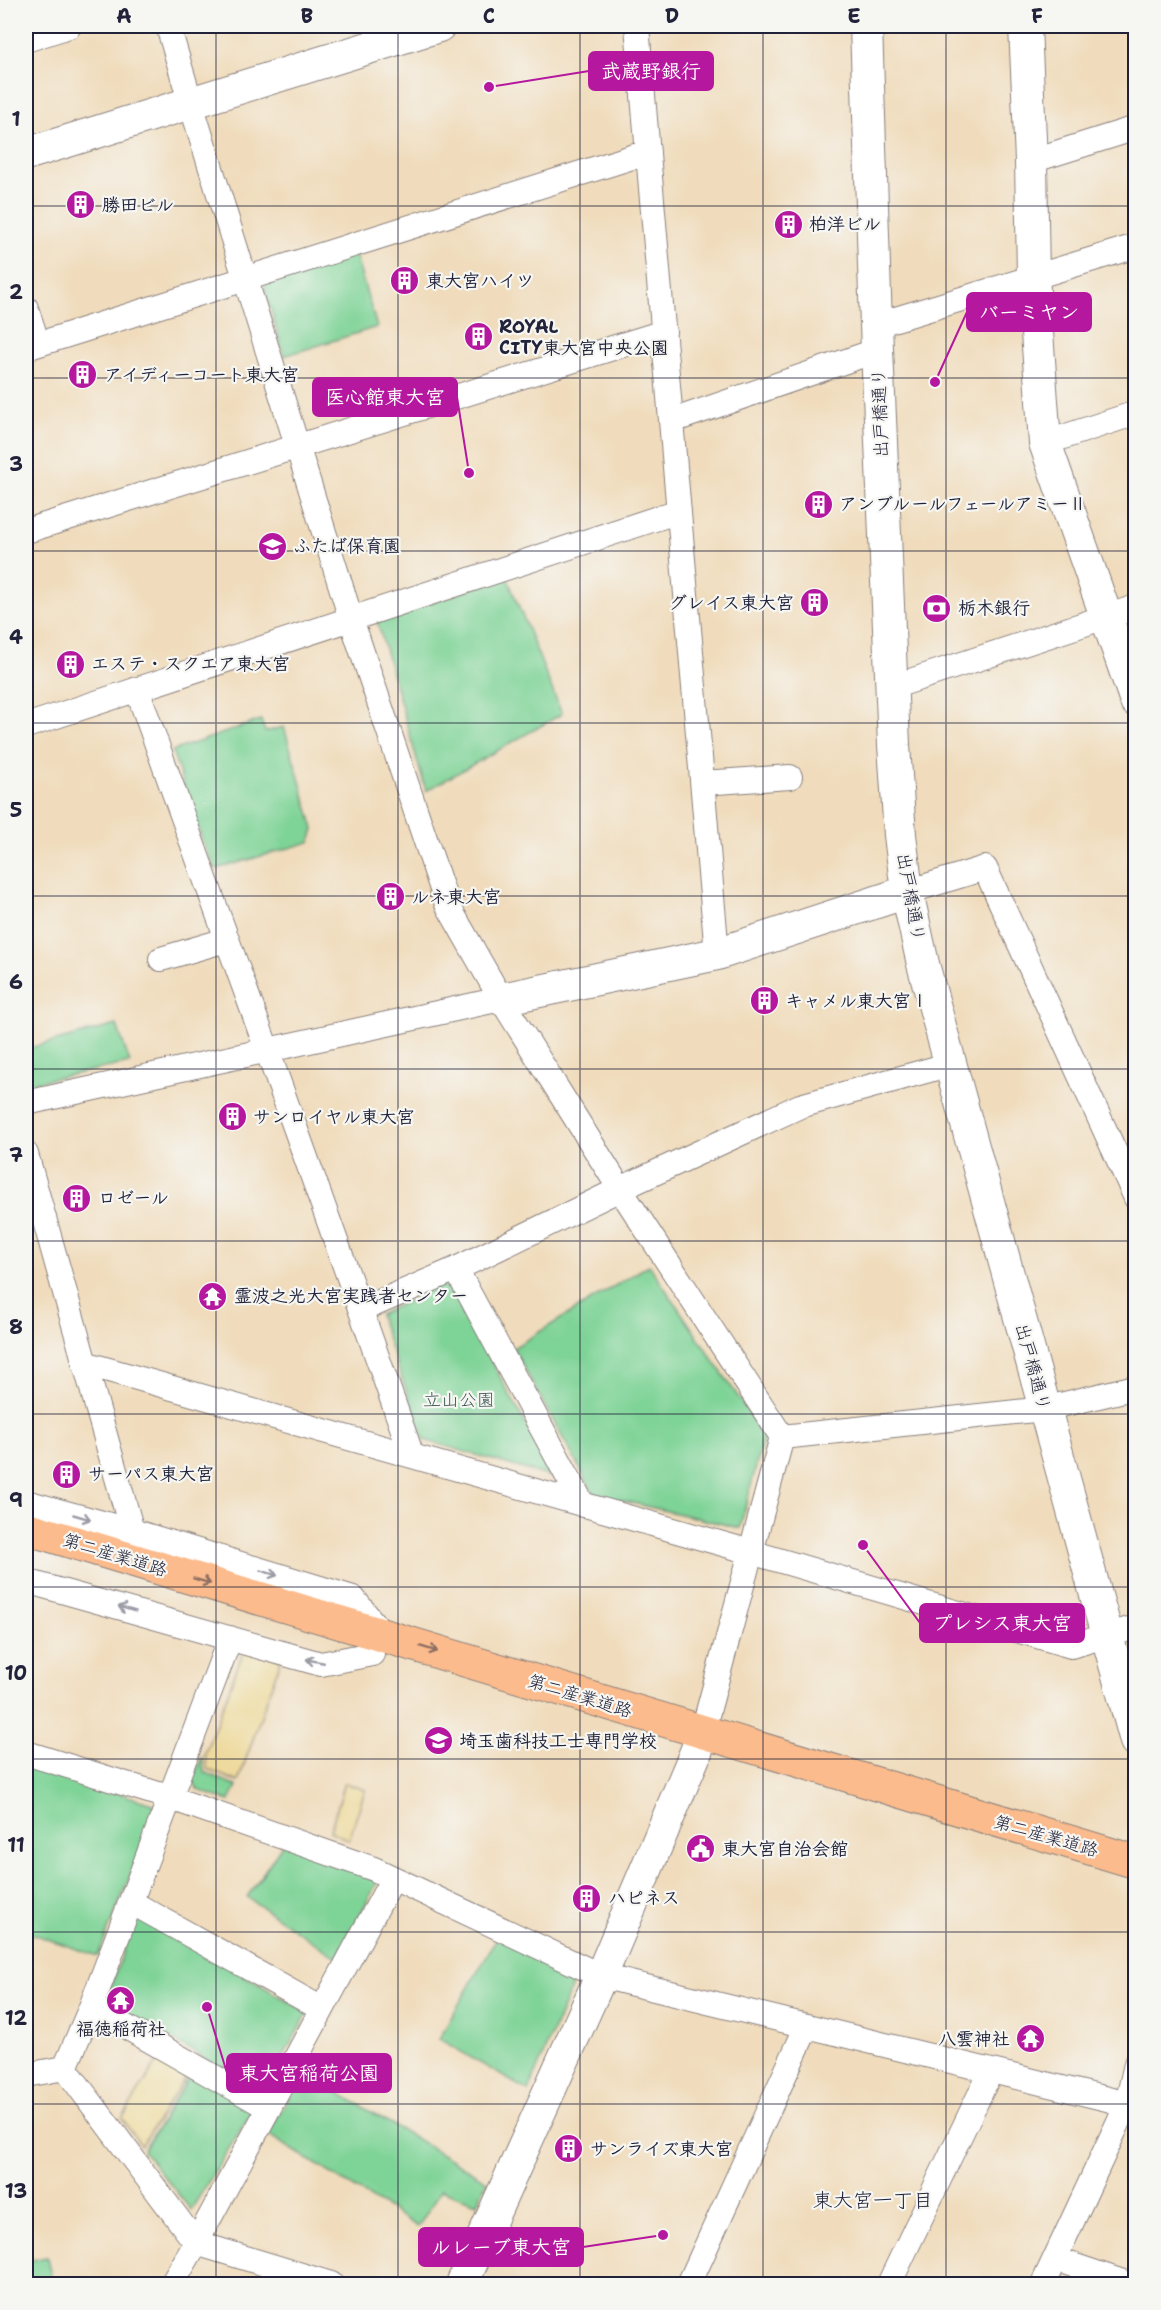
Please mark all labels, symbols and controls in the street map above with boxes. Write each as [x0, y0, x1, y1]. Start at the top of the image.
text: A [116, 3, 132, 29]
text: B [301, 3, 313, 29]
text: C [483, 3, 495, 29]
text: D [665, 3, 679, 29]
text: E [847, 3, 861, 29]
text: F [1031, 3, 1043, 29]
callout: 武蔵野銀行 [589, 52, 713, 90]
text: 武蔵野銀行 [601, 58, 701, 84]
text: 1 [11, 106, 21, 132]
building icon: 勝田ビル [65, 189, 97, 221]
place label: 勝田ビル [102, 193, 174, 217]
building icon: 柏洋ビル [772, 208, 804, 240]
place label: 柏洋ビル [809, 212, 881, 236]
building icon: 東大宮ハイツ [389, 265, 421, 297]
place label: 東大宮ハイツ [426, 269, 534, 293]
text: 2 [9, 279, 23, 305]
callout: バーミヤン [967, 293, 1091, 331]
text: バーミヤン [979, 299, 1079, 325]
place label: ROYAL CITY東大宮中央公園 [499, 315, 669, 360]
building icon: ROYAL CITY東大宮中央公園 [462, 321, 494, 353]
building icon: アイディーコート東大宮 [67, 359, 99, 391]
place label: アイディーコート東大宮 [104, 363, 299, 387]
street label: 出戸橋通り [866, 368, 894, 458]
callout: 医心館東大宮 [313, 378, 457, 416]
text: 医心館東大宮 [325, 384, 445, 410]
text: 3 [9, 451, 23, 477]
building icon: アンブルールフェールアミーⅡ [802, 488, 834, 520]
place label: アンブルールフェールアミーⅡ [839, 492, 1087, 516]
school or university icon: ふたば保育園 [256, 530, 288, 562]
place label: ふたば保育園 [293, 534, 401, 558]
building icon: グレイス東大宮 [799, 587, 831, 619]
place label: グレイス東大宮 [669, 591, 794, 615]
bank icon: 栃木銀行 [921, 592, 953, 624]
place label: 栃木銀行 [958, 596, 1030, 620]
text: 4 [9, 624, 23, 650]
building icon: エステ・スクエア東大宮 [54, 648, 86, 680]
place label: エステ・スクエア東大宮 [91, 652, 290, 676]
text: 5 [10, 797, 22, 823]
street label: 出戸橋通り [891, 851, 931, 943]
building icon: ルネ東大宮 [374, 881, 406, 913]
place label: ルネ東大宮 [411, 885, 501, 909]
text: 6 [9, 969, 23, 995]
building icon: キャメル東大宮Ⅰ [748, 985, 780, 1017]
place label: キャメル東大宮Ⅰ [785, 989, 929, 1013]
building icon: サンロイヤル東大宮 [216, 1101, 248, 1133]
place label: サンロイヤル東大宮 [253, 1105, 415, 1129]
text: 7 [9, 1142, 23, 1168]
building icon: ロゼール [61, 1182, 93, 1214]
place label: ロゼール [98, 1186, 169, 1210]
temple icon: 霊波之光大宮実践者センター [197, 1280, 229, 1312]
place label: 霊波之光大宮実践者センター [234, 1284, 468, 1308]
text: 8 [9, 1314, 23, 1340]
street label: 出戸橋通り [1010, 1320, 1056, 1414]
park label: 立山公園 [423, 1388, 495, 1412]
building icon: サーパス東大宮 [51, 1458, 83, 1490]
place label: サーパス東大宮 [88, 1462, 214, 1486]
text: 9 [9, 1487, 23, 1513]
one-way arrow [72, 1512, 91, 1523]
street label: 第二産業道路 [60, 1528, 170, 1582]
one-way arrow [259, 1568, 278, 1579]
one-way arrow [192, 1576, 211, 1587]
one-way arrow [118, 1603, 137, 1614]
callout: プレシス東大宮 [920, 1604, 1084, 1642]
text: プレシス東大宮 [932, 1610, 1072, 1636]
one-way arrow [419, 1644, 438, 1655]
one-way arrow [306, 1655, 325, 1666]
text: 10 [5, 1660, 27, 1686]
street label: 第二産業道路 [525, 1669, 635, 1723]
school or university icon: 埼玉歯科技工士専門学校 [422, 1725, 454, 1757]
place label: 埼玉歯科技工士専門学校 [459, 1729, 657, 1753]
street label: 第二産業道路 [991, 1810, 1101, 1862]
text: 11 [7, 1832, 25, 1858]
public building icon: 東大宮自治会館 [685, 1833, 717, 1865]
place label: 東大宮自治会館 [722, 1837, 848, 1861]
building icon: ハピネス [571, 1882, 603, 1914]
place label: ハピネス [608, 1886, 680, 1910]
temple icon: 福徳稲荷社 [105, 1984, 137, 2016]
text: 12 [5, 2005, 27, 2031]
place label: 福徳稲荷社 [76, 2017, 166, 2041]
temple icon: 八雲神社 [1015, 2023, 1047, 2055]
place label: 八雲神社 [938, 2027, 1010, 2051]
callout: 東大宮稲荷公園 [227, 2054, 391, 2092]
text: 東大宮稲荷公園 [239, 2060, 379, 2086]
building icon: サンライズ東大宮 [553, 2133, 585, 2165]
place label: サンライズ東大宮 [590, 2137, 733, 2161]
text: 13 [5, 2178, 27, 2204]
district label: 東大宮一丁目 [813, 2187, 933, 2213]
callout: ルレーブ東大宮 [419, 2228, 583, 2266]
text: ルレーブ東大宮 [431, 2234, 571, 2260]

